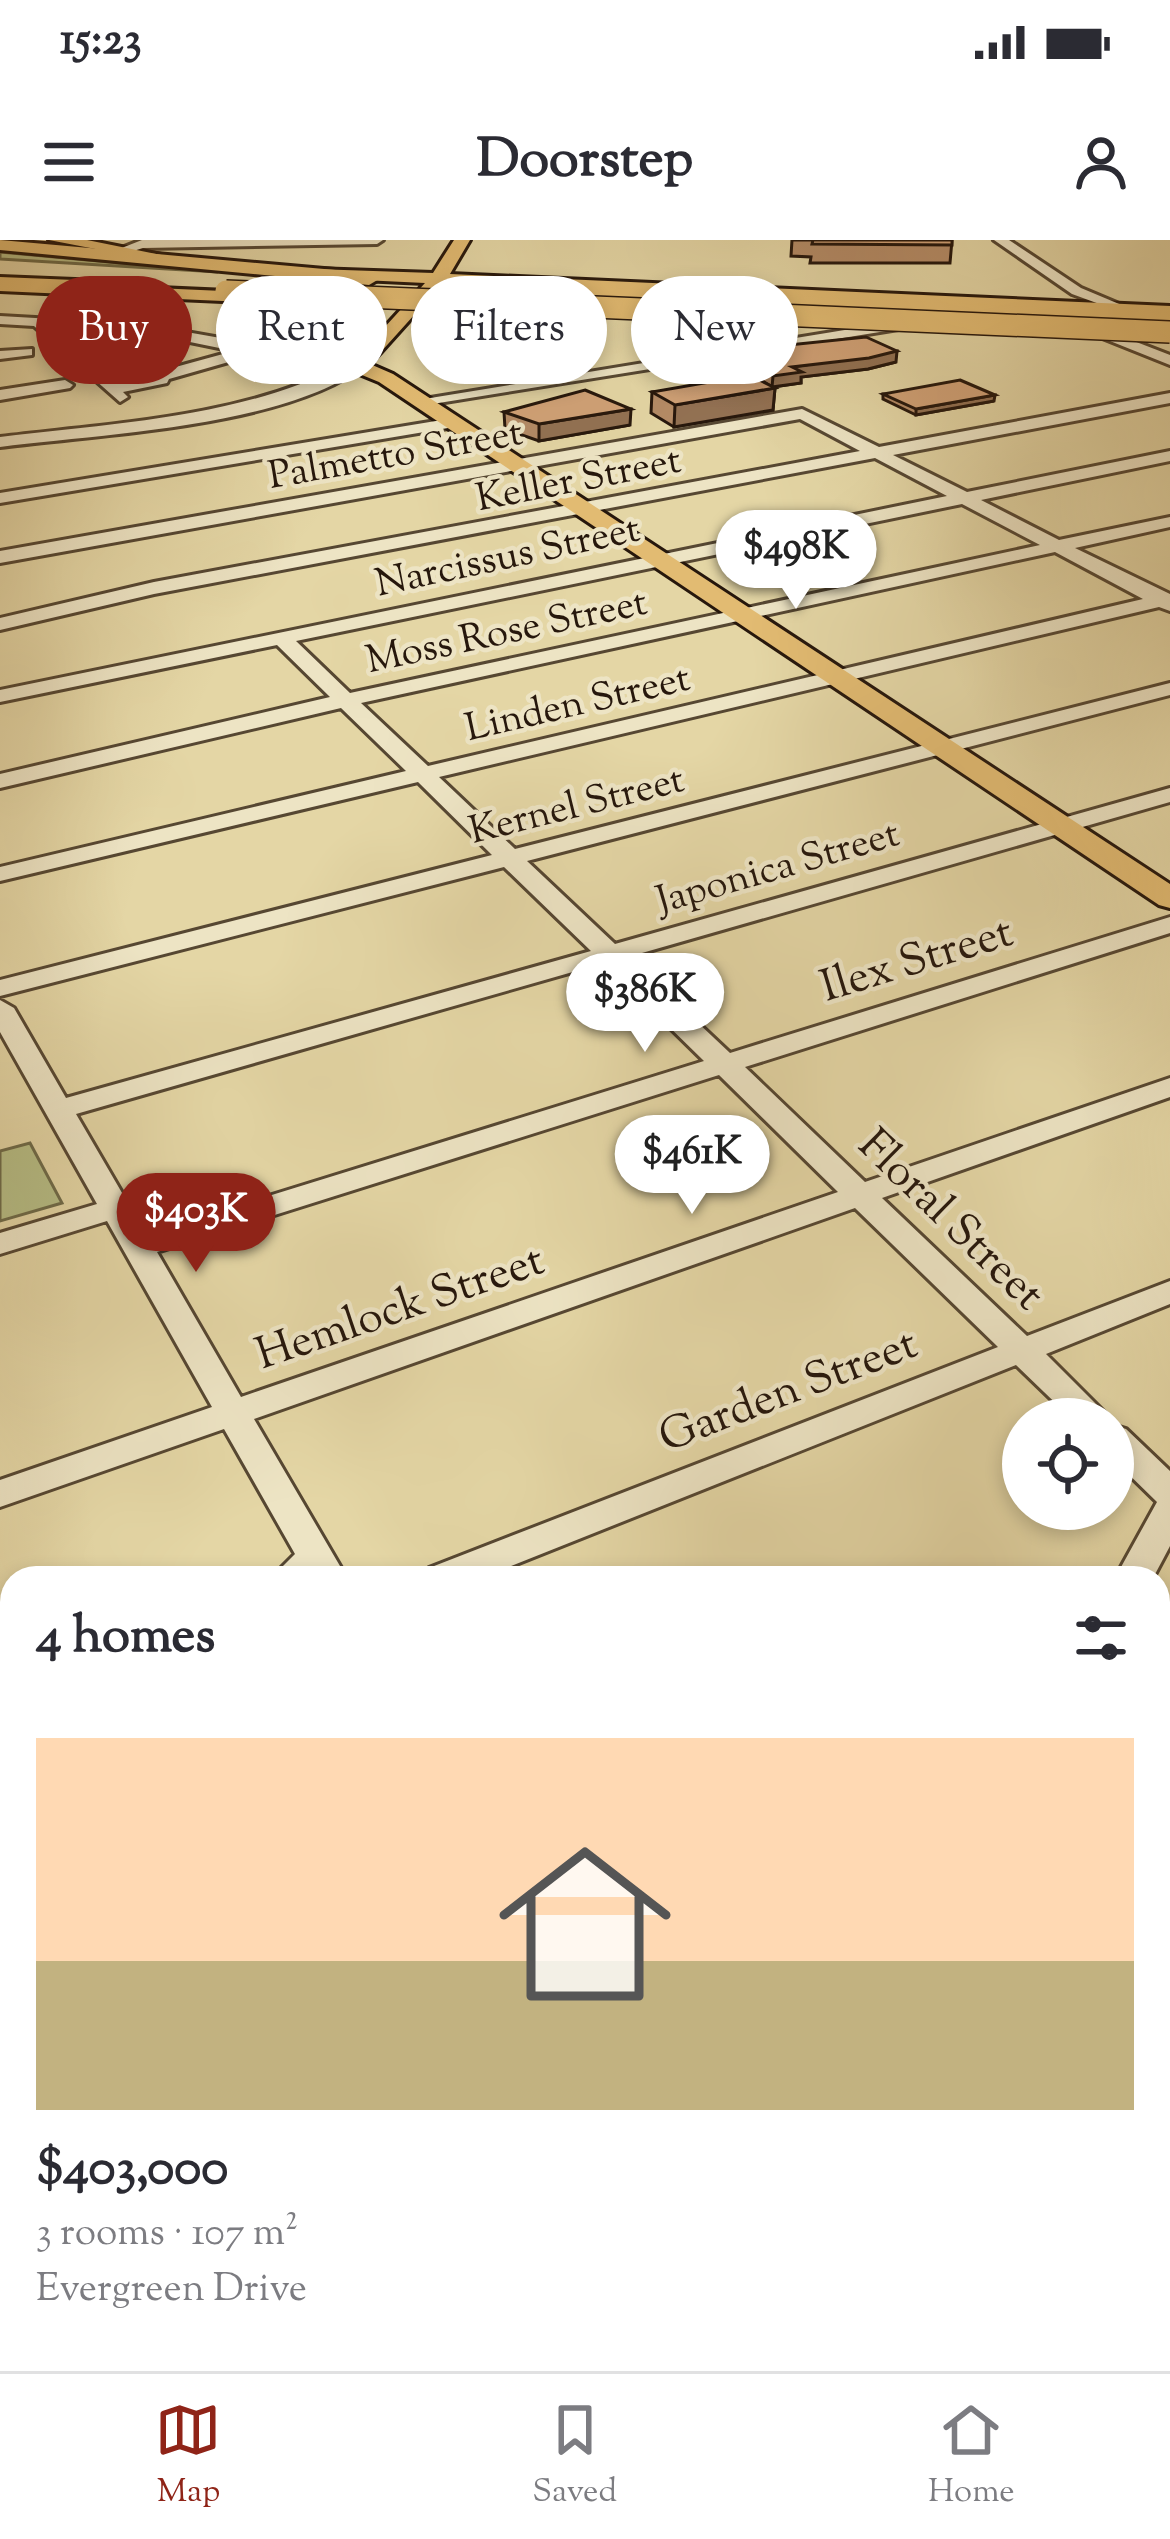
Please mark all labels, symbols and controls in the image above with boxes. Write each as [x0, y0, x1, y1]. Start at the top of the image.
text: 15:23 [60, 10, 142, 75]
text: Doorstep [477, 123, 693, 201]
icon: menu [36, 129, 102, 195]
icon: person [1068, 129, 1134, 195]
chip: Buy [36, 276, 192, 384]
chip: Rent [216, 276, 387, 384]
chip: Filters [411, 276, 607, 384]
chip: New [631, 276, 798, 384]
street label: Palmetto Street [264, 407, 527, 507]
street label: Keller Street [472, 435, 686, 529]
street label: Narcissus Street [371, 504, 645, 614]
pin: $498K [712, 510, 880, 612]
text: $498K [743, 521, 849, 577]
street label: Moss Rose Street [361, 577, 653, 691]
street label: Linden Street [460, 653, 696, 759]
street label: Kernel Street [464, 754, 691, 862]
street label: Japonica Street [648, 808, 906, 932]
street label: Ilex Street [814, 902, 1022, 1022]
pin: $386K [561, 953, 729, 1055]
text: $386K [593, 964, 697, 1020]
pin: $461K [608, 1115, 776, 1217]
street label: Floral Street [841, 1116, 1057, 1328]
text: $461K [642, 1126, 742, 1182]
pin: $403K [112, 1173, 280, 1275]
text: $403K [144, 1184, 248, 1240]
street label: Hemlock Street [248, 1230, 554, 1390]
street label: Garden Street [650, 1314, 928, 1472]
map controls [1002, 1398, 1134, 1530]
button: locate [1002, 1398, 1134, 1530]
text: 4 homes [36, 1602, 215, 1675]
icon: filters [1068, 1605, 1134, 1671]
icon: home [477, 1816, 693, 2032]
text: $403,000 [36, 2134, 228, 2207]
text: 3 rooms · 107 m² [36, 2207, 298, 2263]
text: Evergreen Drive [36, 2263, 307, 2319]
tab: Map [155, 2397, 221, 2517]
tab: Saved [532, 2397, 617, 2517]
tab: Home [928, 2397, 1015, 2517]

